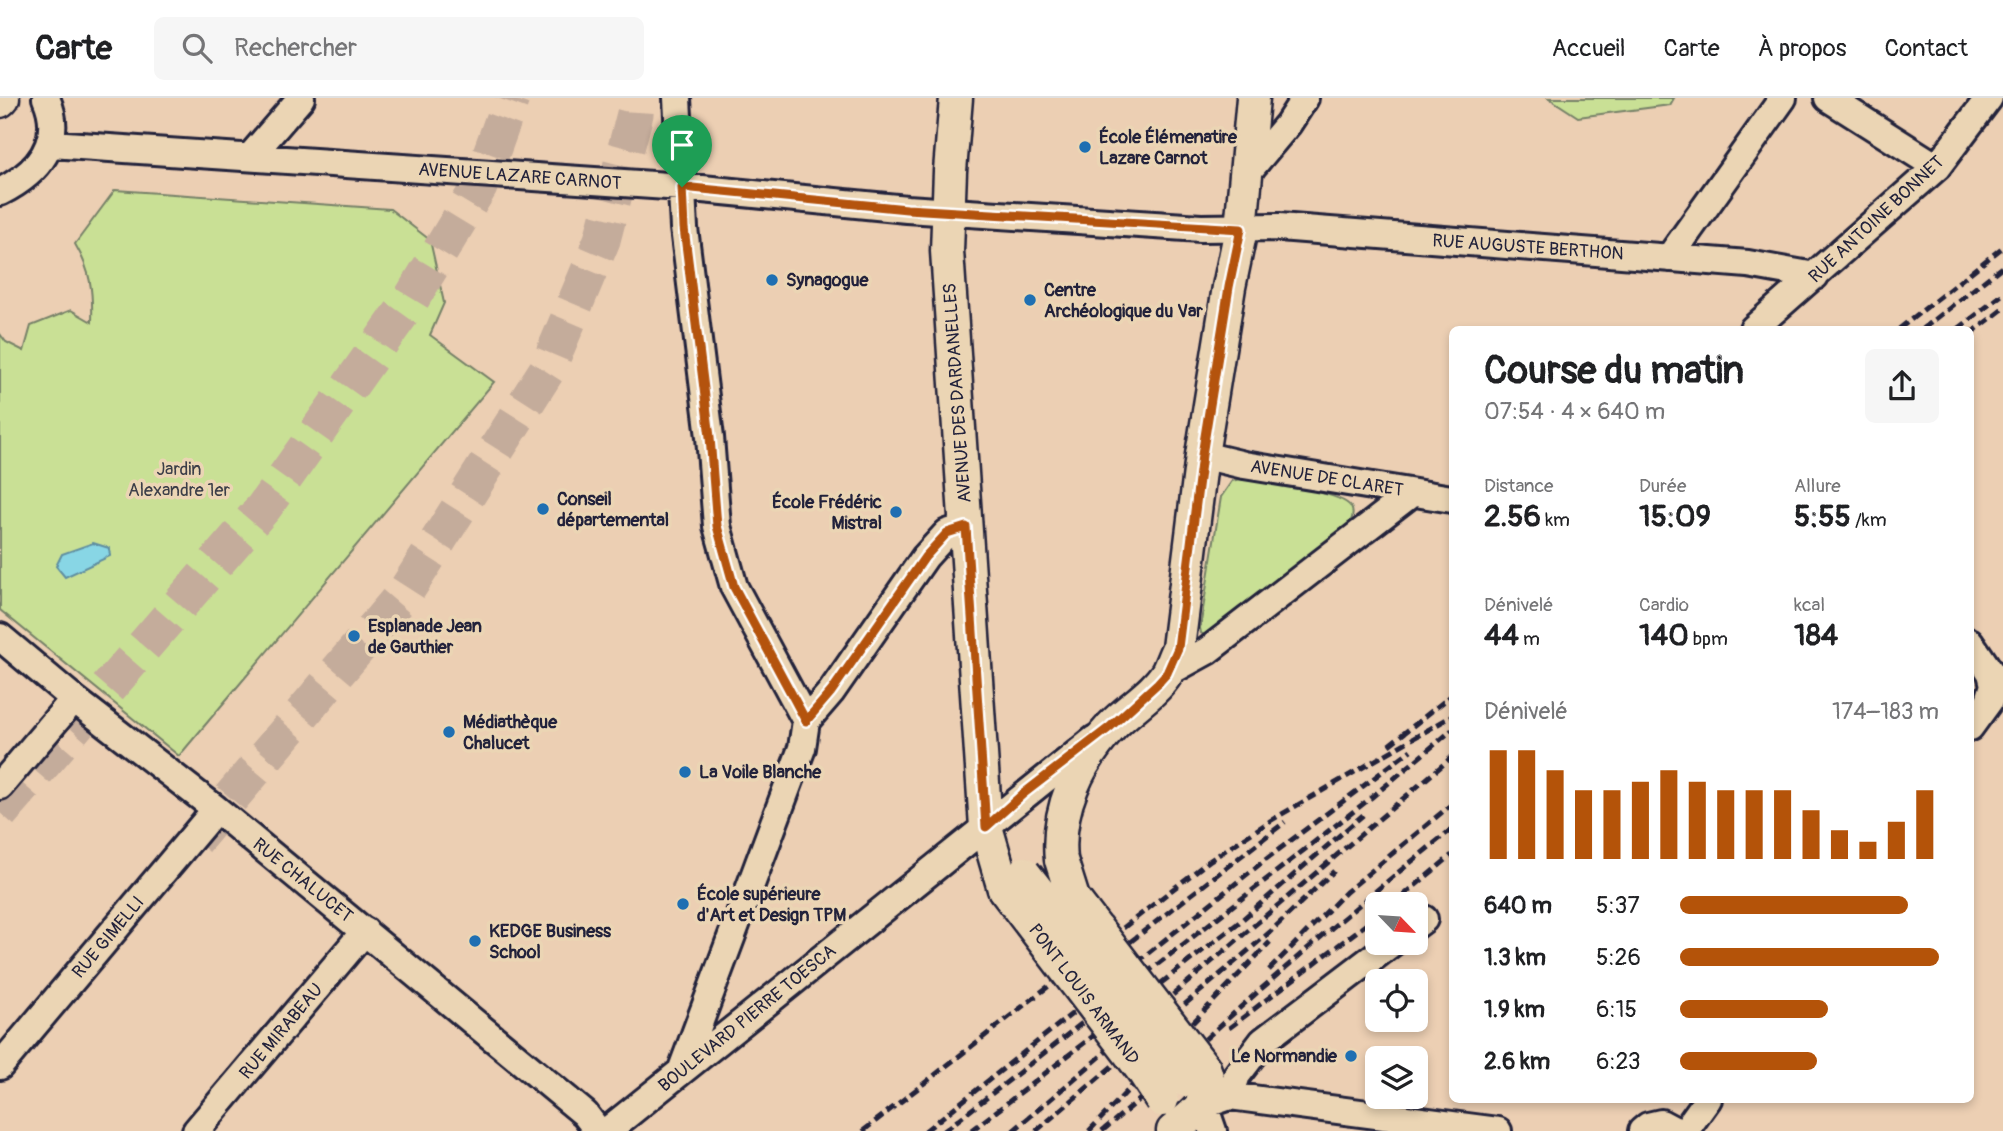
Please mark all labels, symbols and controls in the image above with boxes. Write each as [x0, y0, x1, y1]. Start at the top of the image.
search box [154, 17, 644, 80]
text: Carte [35, 28, 112, 69]
icon: search [178, 29, 216, 67]
text: Rechercher [234, 32, 357, 64]
text: Accueil [1552, 34, 1626, 63]
text: Carte [1664, 34, 1720, 63]
text: À propos [1758, 34, 1847, 63]
text: Contact [1885, 34, 1968, 63]
pin [652, 115, 712, 187]
icon: arrive [663, 126, 701, 164]
place label: École Élémenatire Lazare Carnot [1099, 126, 1238, 170]
marker: École Élémenatire Lazare Carnot [1077, 139, 1093, 155]
street label: RUE ANTOINE BONNET [1804, 151, 1949, 288]
street label: AVENUE LAZARE CARNOT [418, 158, 622, 195]
street label: RUE AUGUSTE BERTHON [1432, 229, 1624, 266]
place label: Synagogue [786, 269, 870, 292]
marker: Synagogue [764, 272, 780, 288]
place label: Centre Archéologique du Var [1044, 279, 1203, 323]
street label: AVENUE DES DARDANELLES [938, 282, 977, 504]
marker: Centre Archéologique du Var [1022, 292, 1038, 308]
text: Course du matin [1484, 347, 1744, 395]
button: share [1865, 349, 1939, 423]
text: 07:54 · 4 × 640 m [1484, 397, 1665, 426]
street label: AVENUE DE CLARET [1249, 455, 1405, 502]
park label: Jardin Alexandre 1er [128, 458, 230, 502]
text: Distance [1484, 474, 1553, 498]
text: Durée [1639, 474, 1686, 498]
text: Allure [1794, 474, 1841, 498]
place label: Conseil départemental [557, 488, 669, 532]
place label: École Frédéric Mistral [772, 491, 882, 535]
text: 2.56 [1484, 498, 1541, 535]
text: 15:09 [1639, 498, 1711, 535]
text: 5:55 [1794, 498, 1851, 535]
marker: Conseil départemental [535, 501, 551, 517]
marker: École Frédéric Mistral [888, 504, 904, 520]
text: km [1541, 508, 1570, 532]
text: /km [1851, 508, 1887, 532]
text: Dénivelé [1484, 593, 1553, 617]
text: Cardio [1639, 593, 1689, 617]
text: kcal [1794, 593, 1825, 617]
place label: Esplanade Jean de Gauthier [368, 615, 482, 659]
text: 44 [1484, 617, 1519, 654]
text: 140 [1639, 617, 1689, 654]
text: 184 [1794, 617, 1838, 654]
text: m [1519, 627, 1540, 651]
text: bpm [1689, 627, 1728, 651]
marker: Esplanade Jean de Gauthier [346, 628, 362, 644]
text: Dénivelé [1484, 697, 1568, 726]
text: 174–183 m [1832, 697, 1939, 726]
place label: Médiathèque Chalucet [463, 711, 558, 755]
marker: Médiathèque Chalucet [441, 724, 457, 740]
place label: La Voile Blanche [699, 761, 822, 784]
marker: La Voile Blanche [677, 764, 693, 780]
street label: RUE CHALUCET [248, 833, 357, 928]
place label: École supérieure d'Art et Design TPM [697, 883, 846, 927]
text: 640 m [1484, 891, 1552, 920]
text: 5:37 [1596, 891, 1640, 920]
street label: RUE GIMELLI [67, 892, 149, 983]
north arrow [1365, 892, 1428, 956]
map controls [1365, 892, 1428, 1109]
marker: École supérieure d'Art et Design TPM [675, 896, 691, 912]
street label: PONT LOUIS ARMAND [1023, 919, 1144, 1069]
place label: KEDGE Business School [489, 920, 612, 964]
marker: KEDGE Business School [467, 933, 483, 949]
street label: BOULEVARD PIERRE TOESCA [654, 939, 841, 1097]
text: 1.3 km [1484, 943, 1546, 972]
text: 5:26 [1596, 943, 1641, 972]
button: locate [1365, 969, 1428, 1032]
street label: RUE MIRABEAU [235, 979, 328, 1084]
text: 1.9 km [1484, 995, 1545, 1024]
text: 6:15 [1596, 995, 1637, 1024]
place label: Le Normandie [1231, 1045, 1338, 1068]
button: layers [1365, 1046, 1428, 1109]
text: 2.6 km [1484, 1047, 1550, 1076]
text: 6:23 [1596, 1047, 1641, 1076]
marker: Le Normandie [1343, 1048, 1359, 1064]

